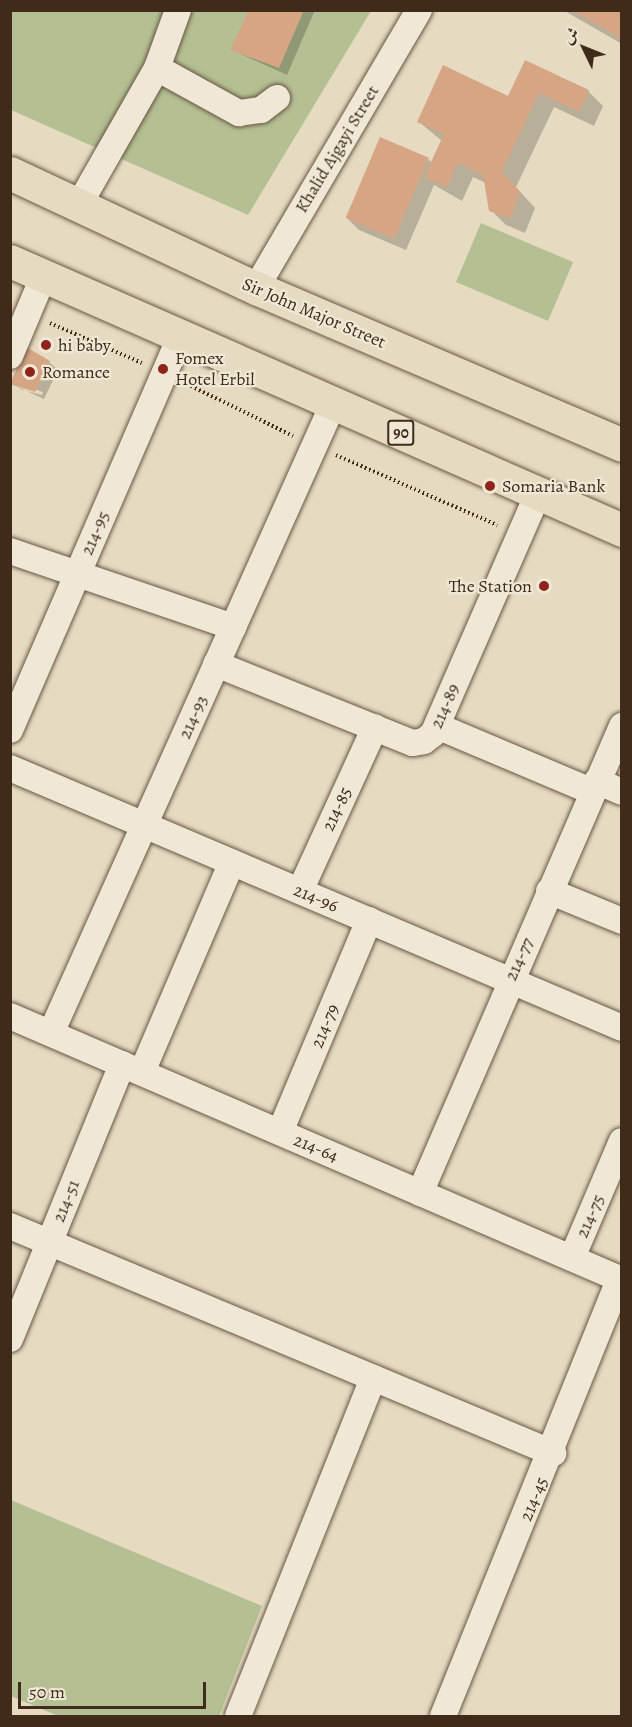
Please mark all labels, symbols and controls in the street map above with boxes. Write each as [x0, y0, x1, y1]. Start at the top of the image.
north arrow [554, 18, 614, 78]
text: ش [557, 22, 584, 49]
street label: Khalid Ajgayi Street [290, 81, 384, 217]
street label: Sir John Major Street [239, 273, 389, 353]
place label: hi baby [58, 334, 111, 356]
marker: hi baby [39, 338, 53, 352]
place label: Fomex Hotel Erbil [175, 348, 255, 391]
place label: Romance [42, 361, 110, 383]
marker: Fomex Hotel Erbil [156, 362, 170, 376]
marker: Romance [23, 365, 37, 379]
road number: 90 [386, 420, 416, 446]
place label: Somaria Bank [502, 475, 605, 497]
marker: Somaria Bank [483, 479, 497, 493]
street label: 214-95 [76, 508, 114, 558]
place label: The Station [449, 575, 532, 597]
marker: The Station [537, 579, 551, 593]
street label: 214-89 [426, 680, 464, 732]
street label: 214-93 [174, 692, 212, 742]
street label: 214-85 [317, 784, 357, 834]
street label: 214-96 [291, 879, 341, 917]
street label: 214-77 [500, 934, 538, 984]
street label: 214-79 [306, 1001, 344, 1051]
street label: 214-64 [291, 1129, 341, 1167]
street label: 214-51 [48, 1177, 84, 1225]
street label: 214-75 [571, 1191, 609, 1241]
street label: 214-45 [515, 1474, 553, 1524]
scale bar [21, 1670, 208, 1708]
text: 50 m [29, 1680, 65, 1704]

